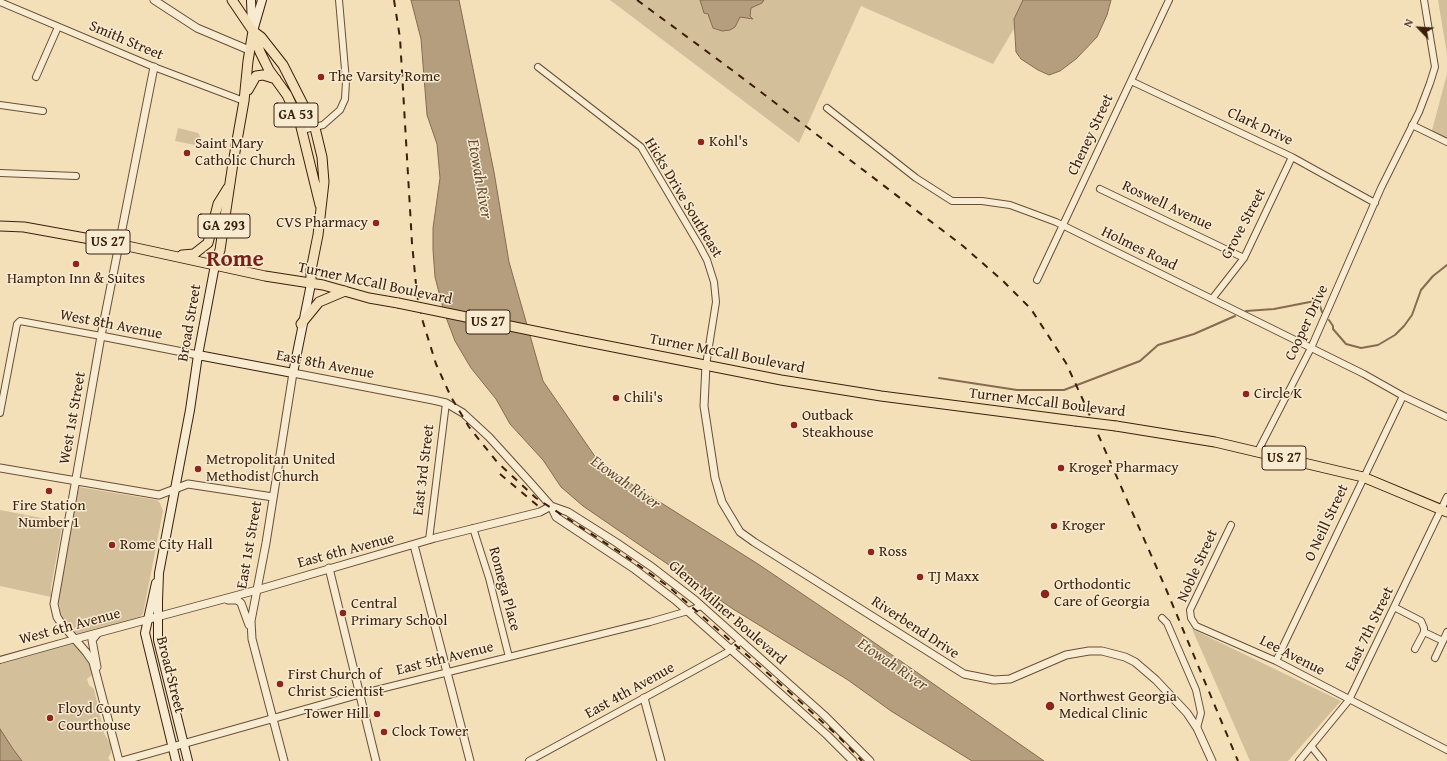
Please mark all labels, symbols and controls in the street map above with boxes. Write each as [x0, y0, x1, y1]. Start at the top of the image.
north arrow [1399, 8, 1439, 48]
text: N [1399, 16, 1417, 30]
street label: Smith Street [86, 17, 166, 65]
place label: The Varsity Rome [329, 68, 440, 86]
marker: The Varsity Rome [316, 72, 326, 82]
street label: Cheney Street [1064, 91, 1118, 179]
road number: GA 53 [274, 103, 318, 127]
street label: Clark Drive [1224, 104, 1296, 150]
place label: Kohl's [709, 133, 748, 151]
place label: Saint Mary Catholic Church [195, 135, 295, 170]
street label: Hicks Drive Southeast [640, 135, 726, 261]
marker: Kohl's [696, 137, 706, 147]
water label: Etowah River [463, 138, 495, 220]
marker: Saint Mary Catholic Church [182, 148, 192, 158]
street label: Roswell Avenue [1119, 177, 1215, 235]
street label: Grove Street [1218, 186, 1270, 262]
road number: GA 293 [198, 214, 250, 238]
place label: CVS Pharmacy [276, 214, 368, 232]
marker: CVS Pharmacy [371, 218, 381, 228]
street label: Holmes Road [1098, 223, 1180, 275]
road number: US 27 [86, 230, 130, 254]
district label: Rome [206, 246, 264, 274]
marker: Hampton Inn & Suites [71, 259, 81, 269]
street label: Turner McCall Boulevard [296, 259, 454, 309]
place label: Hampton Inn & Suites [7, 270, 145, 288]
street label: Cooper Drive [1282, 282, 1332, 364]
street label: Broad Street [174, 283, 206, 363]
street label: West 8th Avenue [58, 306, 164, 344]
road number: US 27 [466, 310, 510, 334]
street label: Turner McCall Boulevard [648, 330, 806, 378]
street label: East 8th Avenue [274, 347, 376, 383]
street label: West 1st Street [56, 370, 90, 466]
street label: Turner McCall Boulevard [968, 384, 1126, 422]
place label: Circle K [1254, 385, 1302, 403]
place label: Chili's [624, 389, 663, 407]
marker: Circle K [1241, 389, 1251, 399]
marker: Chili's [611, 393, 621, 403]
place label: Outback Steakhouse [802, 407, 874, 442]
marker: Outback Steakhouse [789, 420, 799, 430]
street label: East 3rd Street [409, 423, 439, 517]
road number: US 27 [1262, 446, 1306, 470]
place label: Metropolitan United Methodist Church [206, 451, 335, 486]
water label: Etowah River [587, 452, 663, 514]
place label: Kroger Pharmacy [1069, 459, 1179, 477]
marker: Kroger Pharmacy [1056, 463, 1066, 473]
marker: Metropolitan United Methodist Church [193, 464, 203, 474]
street label: O Neill Street [1301, 482, 1353, 564]
marker: Fire Station Number 1 [44, 486, 54, 496]
place label: Fire Station Number 1 [12, 497, 86, 532]
street label: East 1st Street [233, 500, 267, 590]
place label: Kroger [1062, 517, 1105, 535]
marker: Kroger [1049, 521, 1059, 531]
street label: Noble Street [1174, 527, 1222, 605]
street label: East 6th Avenue [296, 529, 396, 573]
place label: Rome City Hall [120, 536, 213, 554]
marker: Rome City Hall [107, 540, 117, 550]
place label: Ross [879, 543, 907, 561]
street label: Romega Place [484, 545, 524, 633]
marker: Ross [866, 547, 876, 557]
street label: Glenn Milner Boulevard [665, 557, 789, 669]
place label: TJ Maxx [928, 568, 979, 586]
marker: TJ Maxx [915, 572, 925, 582]
place label: Orthodontic Care of Georgia [1054, 576, 1150, 611]
street label: East 7th Street [1342, 584, 1398, 674]
marker: Orthodontic Care of Georgia [1039, 588, 1051, 600]
street label: Riverbend Drive [868, 593, 962, 663]
place label: Central Primary School [351, 595, 447, 630]
street label: West 6th Avenue [17, 605, 123, 649]
marker: Central Primary School [338, 608, 348, 618]
street label: Lee Avenue [1256, 632, 1328, 680]
street label: Broad Street [152, 635, 188, 715]
water label: Etowah River [853, 635, 931, 695]
street label: East 5th Avenue [395, 638, 495, 680]
street label: East 4th Avenue [582, 659, 678, 723]
place label: First Church of Christ Scientist [288, 666, 384, 701]
marker: First Church of Christ Scientist [275, 679, 285, 689]
place label: Northwest Georgia Medical Clinic [1059, 688, 1177, 723]
place label: Floyd County Courthouse [58, 700, 141, 735]
marker: Northwest Georgia Medical Clinic [1044, 700, 1056, 712]
place label: Tower Hill [304, 705, 369, 723]
marker: Tower Hill [372, 709, 382, 719]
marker: Floyd County Courthouse [45, 713, 55, 723]
place label: Clock Tower [392, 723, 468, 741]
marker: Clock Tower [379, 727, 389, 737]

